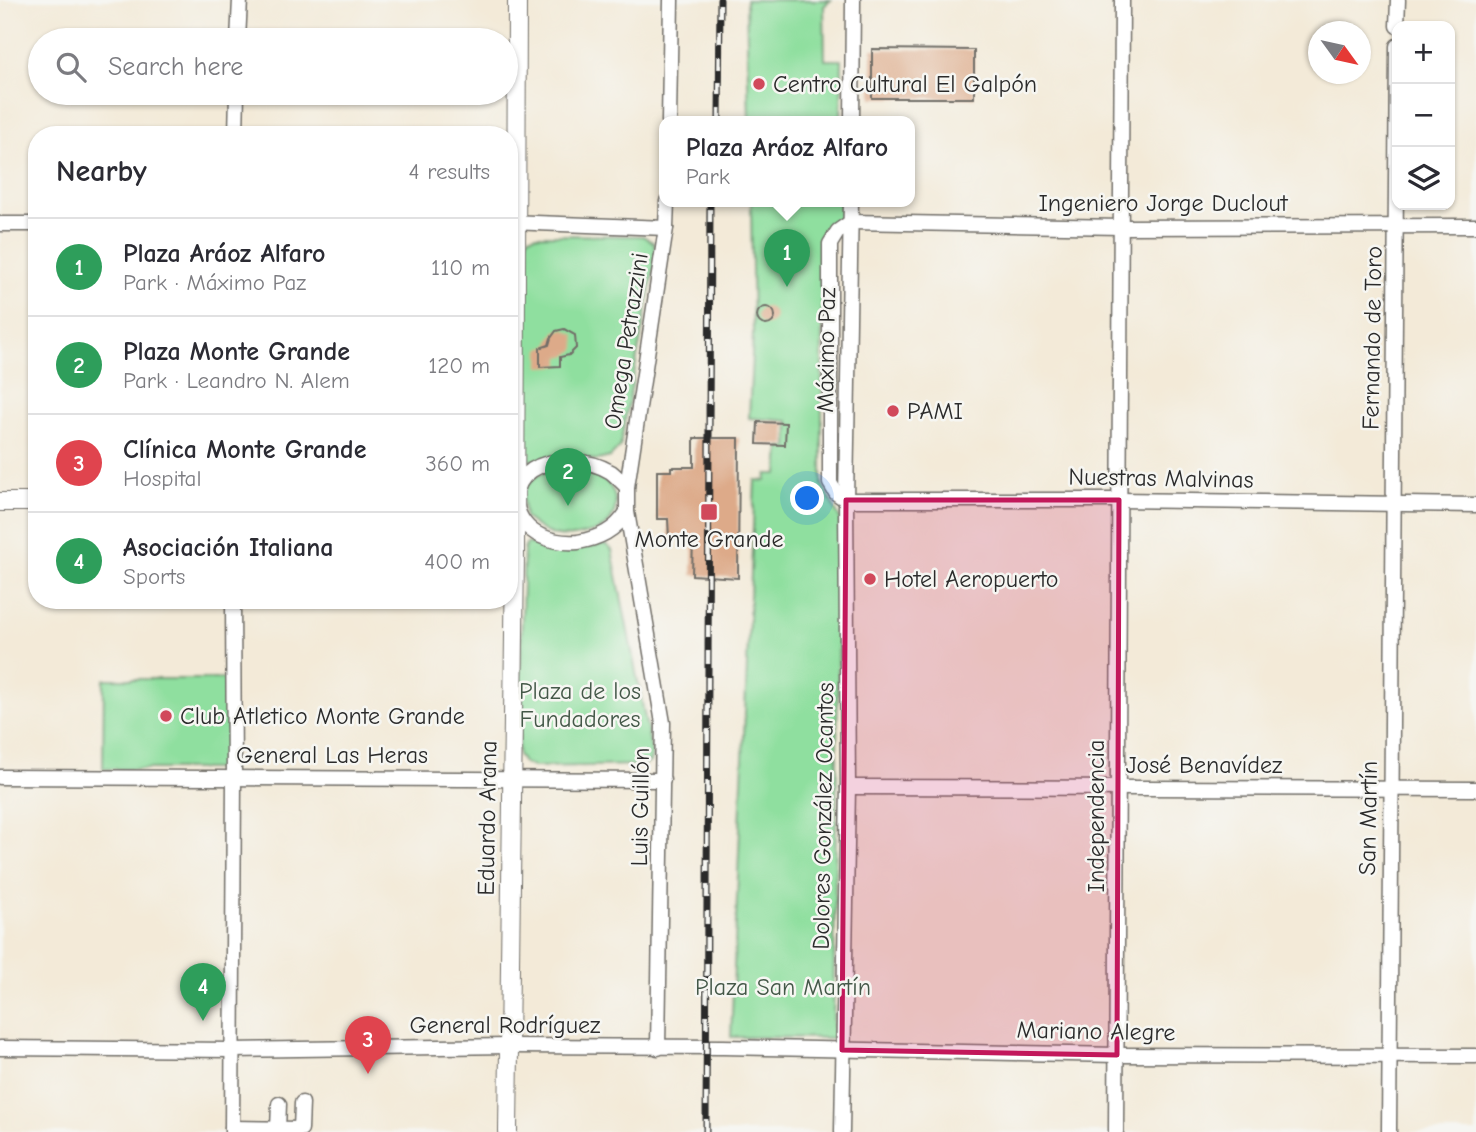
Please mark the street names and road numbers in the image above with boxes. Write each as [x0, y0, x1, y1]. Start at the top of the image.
street label: Ingeniero Jorge Duclout [1038, 189, 1289, 217]
street label: Fernando de Toro [1356, 246, 1388, 430]
street label: Omega Petrazzini [598, 251, 654, 431]
street label: Máximo Paz [811, 287, 841, 413]
street label: Nuestras Malvinas [1068, 462, 1254, 494]
street label: Dolores González Ocantos [807, 682, 839, 950]
street label: Eduardo Arana [472, 740, 502, 896]
street label: Independencia [1082, 740, 1110, 892]
street label: General Las Heras [236, 741, 428, 769]
street label: Luis Guillón [625, 747, 655, 867]
street label: José Benavídez [1126, 751, 1283, 779]
street label: San Martín [1353, 760, 1383, 876]
street label: General Rodríguez [409, 1011, 601, 1039]
street label: Mariano Alegre [1016, 1016, 1176, 1046]

